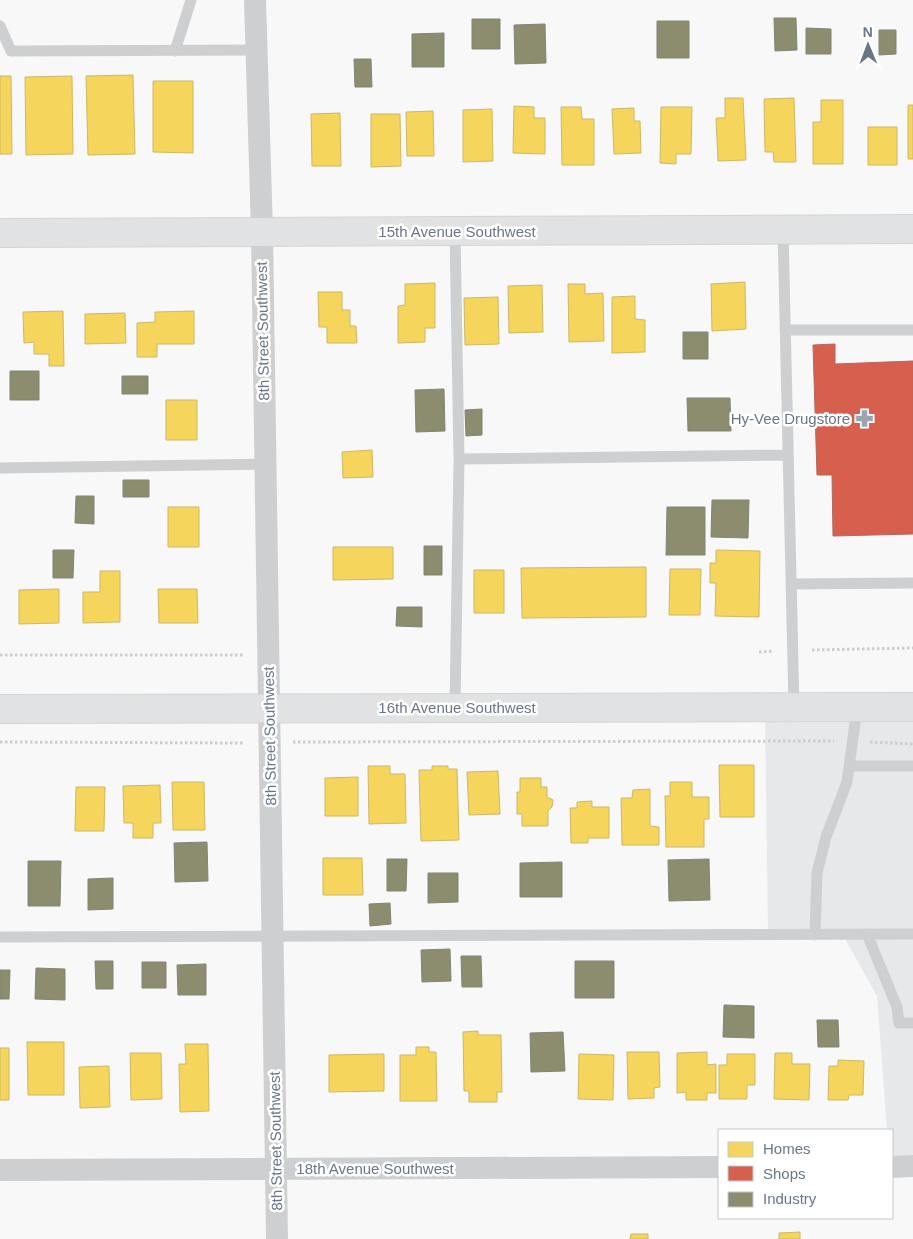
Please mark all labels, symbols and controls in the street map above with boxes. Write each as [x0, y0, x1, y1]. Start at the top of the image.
north arrow [843, 20, 893, 70]
text: N [863, 24, 873, 40]
street label: 15th Avenue Southwest [378, 223, 536, 240]
street label: 8th Street Southwest [253, 260, 272, 401]
pharmacy icon: Hy-Vee Drugstore [854, 409, 874, 429]
place label: Hy-Vee Drugstore [731, 410, 850, 427]
street label: 8th Street Southwest [260, 665, 279, 806]
street label: 16th Avenue Southwest [378, 699, 536, 716]
street label: 8th Street Southwest [266, 1070, 285, 1211]
legend [718, 1129, 893, 1219]
text: Homes [763, 1140, 811, 1157]
street label: 18th Avenue Southwest [296, 1160, 454, 1177]
text: Shops [763, 1165, 806, 1182]
text: Industry [763, 1190, 817, 1207]

